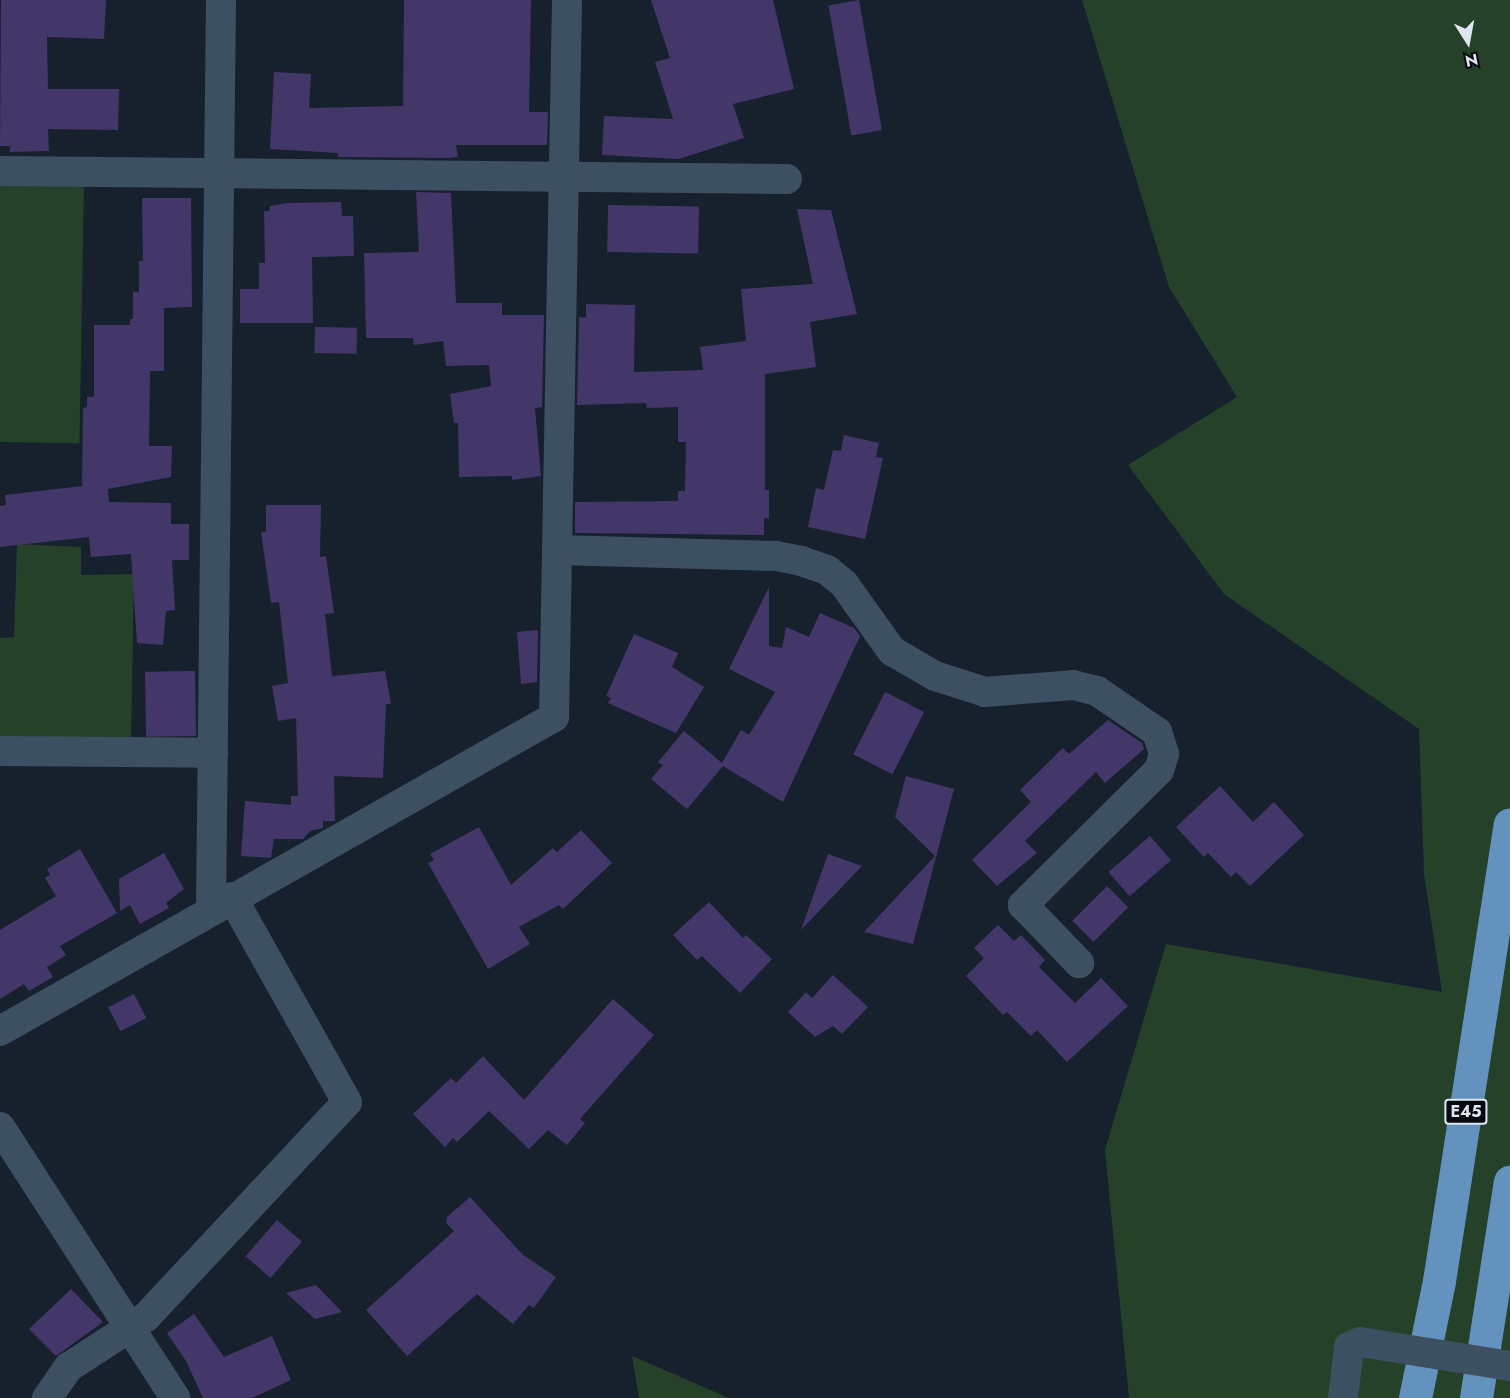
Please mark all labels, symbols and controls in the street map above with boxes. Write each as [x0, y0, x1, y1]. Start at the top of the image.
north arrow [1438, 12, 1498, 72]
text: N [1463, 48, 1480, 73]
road number: E45 [1444, 1099, 1488, 1125]

